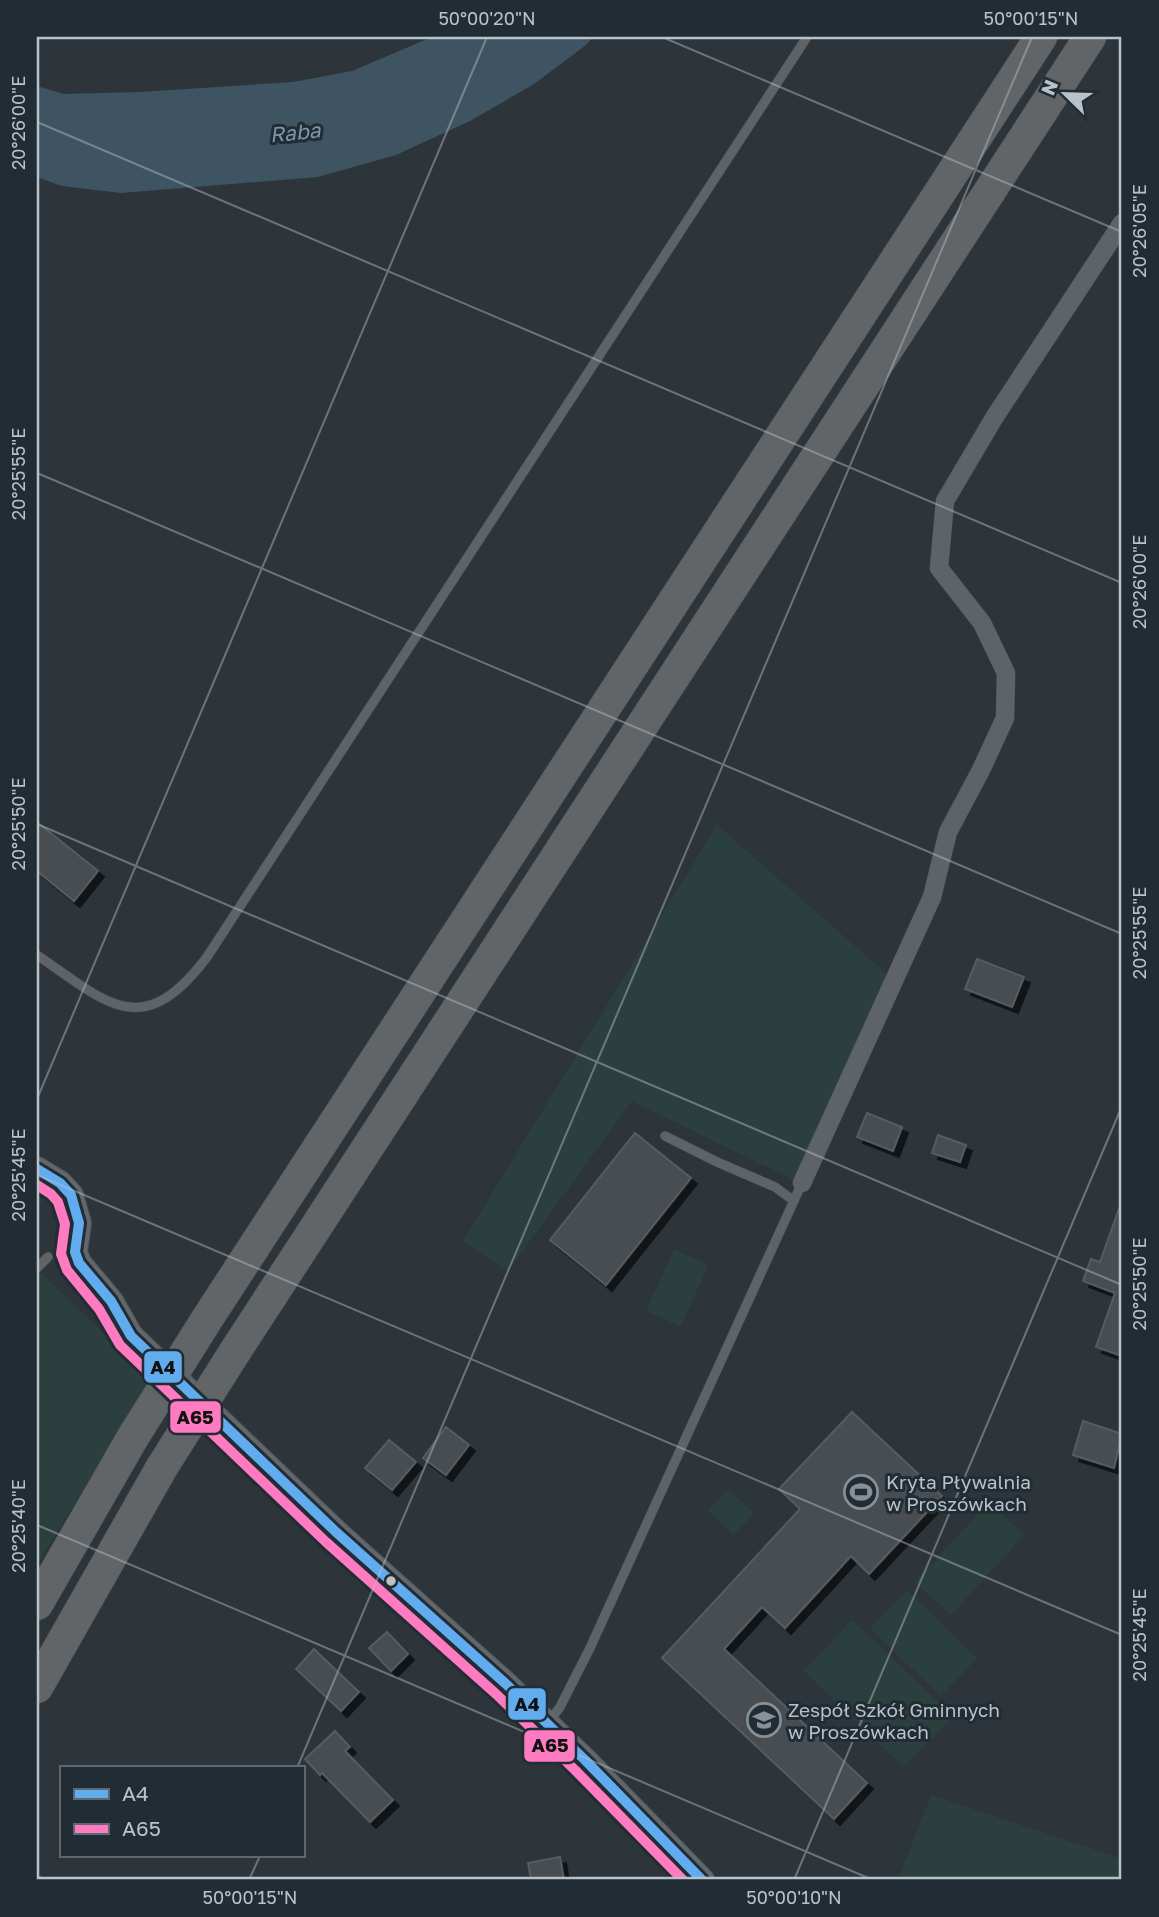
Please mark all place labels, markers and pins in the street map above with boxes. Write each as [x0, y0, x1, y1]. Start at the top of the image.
place label: Kryta Pływalnia w Proszówkach [886, 1470, 1031, 1515]
sports icon: Kryta Pływalnia w Proszówkach [842, 1473, 880, 1511]
unlabelled marker [384, 1574, 398, 1588]
place label: Zespół Szkół Gminnych w Proszówkach [788, 1698, 1000, 1743]
school or university icon: Zespół Szkół Gminnych w Proszówkach [745, 1701, 783, 1739]

